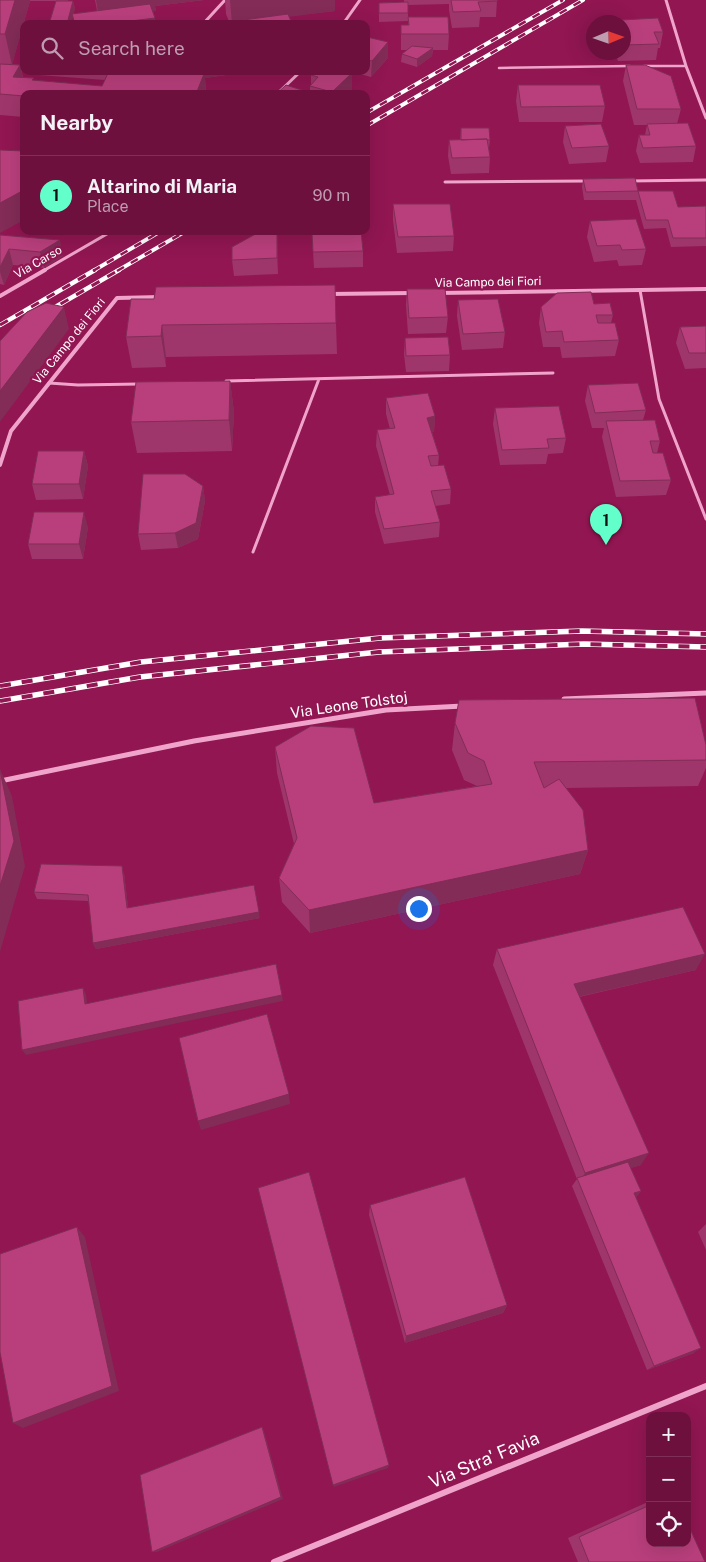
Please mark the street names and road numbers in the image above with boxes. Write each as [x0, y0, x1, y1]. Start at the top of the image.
street label: Via Carso [12, 243, 65, 281]
street label: Via Campo dei Fiori [434, 274, 542, 290]
street label: Via Campo dei Fiori [30, 295, 108, 387]
street label: Via Leone Tolstoj [289, 688, 409, 721]
street label: Via Stra' Favia [426, 1427, 542, 1492]

